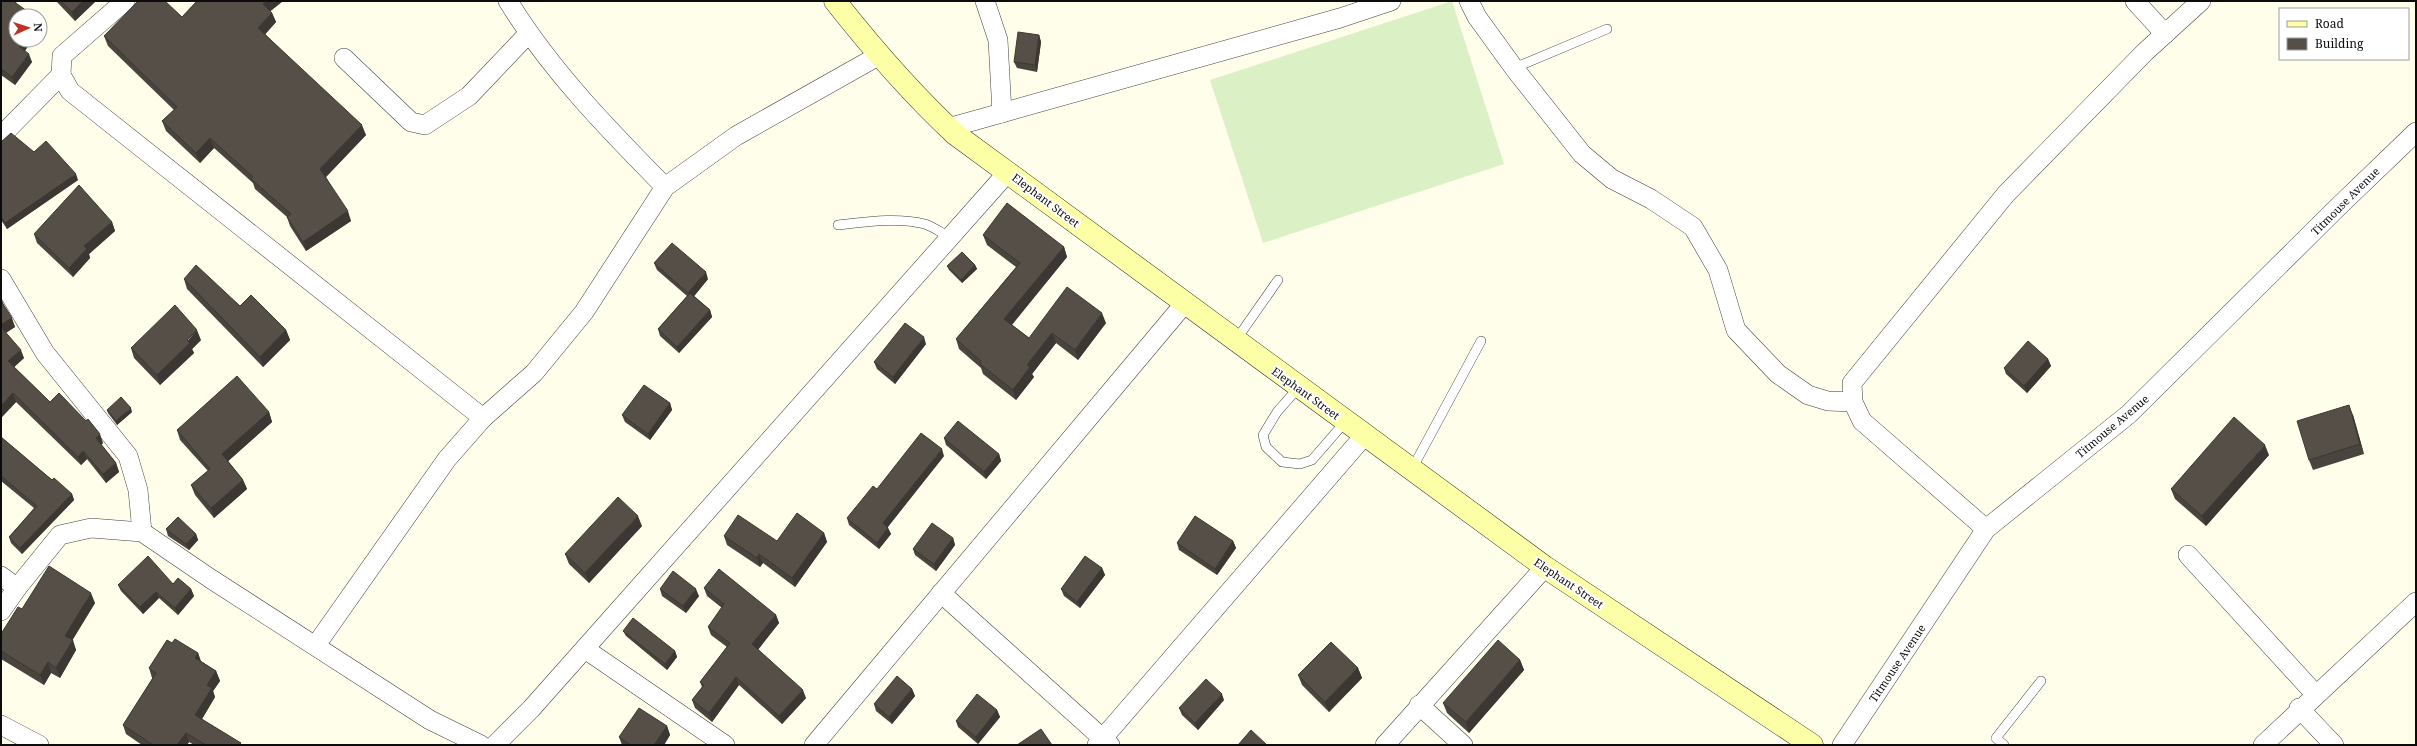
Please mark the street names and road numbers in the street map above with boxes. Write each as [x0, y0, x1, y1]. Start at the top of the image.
street label: Titmouse Avenue [2308, 163, 2383, 238]
street label: Elephant Street [1009, 170, 1083, 230]
street label: Elephant Street [1269, 363, 1343, 423]
street label: Titmouse Avenue [2072, 391, 2152, 461]
street label: Elephant Street [1531, 554, 1607, 612]
street label: Titmouse Avenue [1865, 621, 1929, 705]

